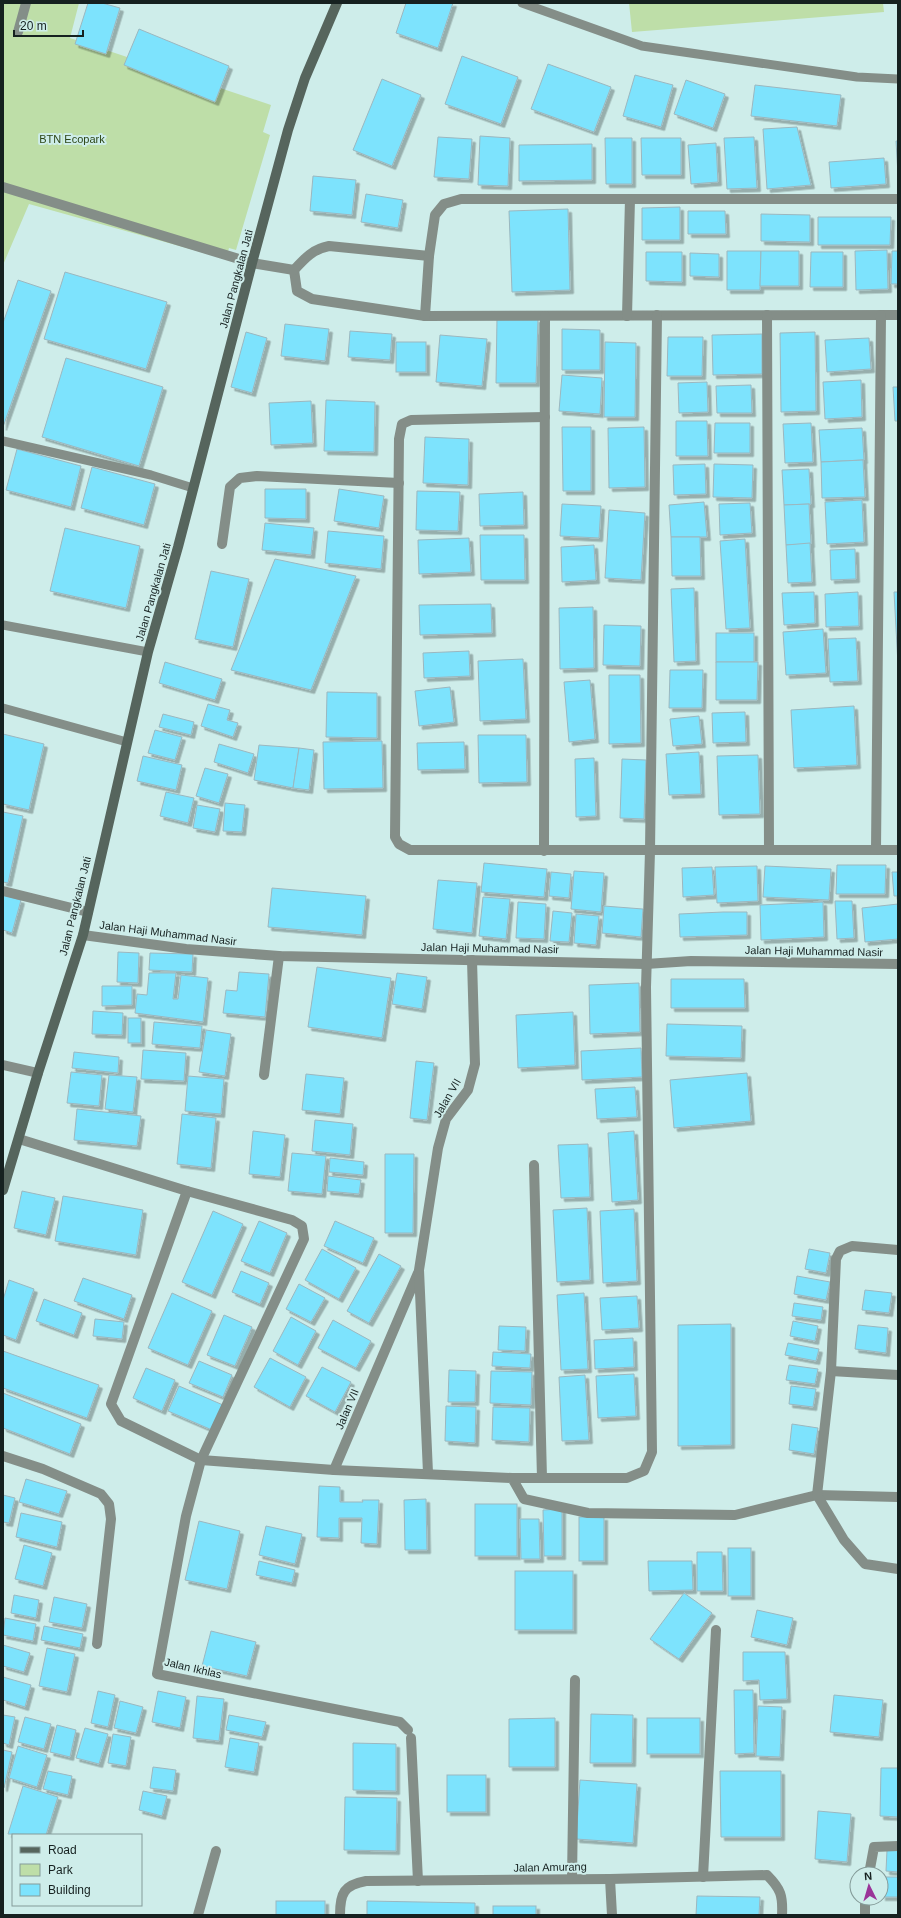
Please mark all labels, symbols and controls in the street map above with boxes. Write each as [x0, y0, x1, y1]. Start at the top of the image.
scale bar [14, 12, 83, 38]
text: 20 m [20, 19, 47, 33]
park label: BTN Ecopark [39, 133, 105, 145]
street label: Jalan Pangkalan Jati [217, 228, 255, 330]
street label: Jalan Pangkalan Jati [133, 542, 173, 642]
street label: Jalan Pangkalan Jati [57, 855, 93, 957]
street label: Jalan Haji Muhammad Nasir [99, 919, 238, 947]
street label: Jalan Haji Muhammad Nasir [421, 941, 560, 955]
street label: Jalan Haji Muhammad Nasir [745, 944, 884, 958]
street label: Jalan VII [431, 1076, 463, 1120]
street label: Jalan VII [333, 1387, 361, 1431]
street label: Jalan Ikhlas [163, 1656, 223, 1680]
legend [12, 1834, 142, 1906]
text: Road [48, 1843, 77, 1857]
street label: Jalan Amurang [513, 1860, 587, 1874]
text: Park [48, 1863, 74, 1877]
north arrow [849, 1866, 889, 1906]
text: N [864, 1870, 873, 1882]
text: Building [48, 1883, 91, 1897]

